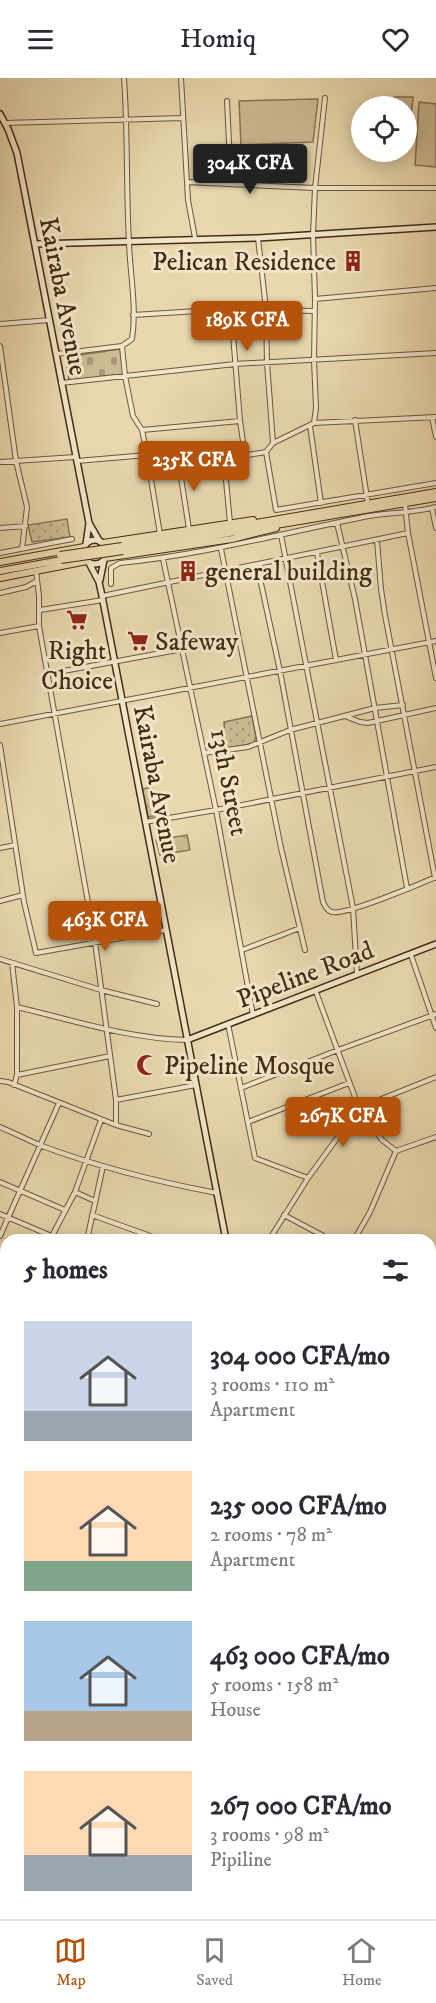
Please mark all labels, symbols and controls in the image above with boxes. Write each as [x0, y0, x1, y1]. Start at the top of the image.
text: Homiq [180, 22, 256, 56]
icon: menu [24, 23, 57, 56]
icon: heart [379, 23, 412, 56]
map controls [351, 96, 417, 162]
button: locate [351, 96, 417, 162]
pin: 304K CFA [188, 144, 312, 195]
text: 304K CFA [207, 151, 293, 176]
street label: Kairaba Avenue [31, 214, 94, 378]
place label: Pelican Residence [152, 246, 336, 279]
building icon: Pelican Residence [341, 249, 365, 273]
pin: 189K CFA [185, 301, 309, 352]
text: 189K CFA [205, 308, 289, 333]
pin: 235K CFA [132, 441, 256, 492]
text: 235K CFA [152, 448, 236, 473]
place label: general building [205, 556, 372, 589]
building icon: general building [176, 559, 200, 583]
supermarket icon: Right Choice [65, 608, 89, 632]
place label: Safeway [155, 626, 239, 659]
supermarket icon: Safeway [126, 629, 150, 653]
place label: Right Choice [41, 635, 113, 698]
street label: Kairaba Avenue [125, 702, 188, 866]
street label: 13th Street [202, 726, 255, 839]
pin: 463K CFA [43, 901, 167, 952]
text: 463K CFA [62, 908, 148, 933]
street label: Pipeline Road [232, 934, 379, 1017]
place label: Pipeline Mosque [164, 1050, 335, 1083]
mosque icon: Pipeline Mosque [135, 1053, 159, 1077]
pin: 267K CFA [281, 1097, 405, 1148]
text: 267K CFA [300, 1104, 386, 1129]
text: 5 homes [24, 1254, 108, 1287]
icon: filters [379, 1254, 412, 1287]
text: 304 000 CFA/mo [210, 1340, 390, 1373]
icon: home [72, 1345, 144, 1417]
text: 3 rooms · 110 m² [210, 1373, 334, 1398]
text: Apartment [210, 1398, 295, 1423]
text: 235 000 CFA/mo [210, 1490, 387, 1523]
icon: home [72, 1495, 144, 1567]
text: 2 rooms · 78 m² [210, 1523, 332, 1548]
text: Apartment [210, 1548, 295, 1573]
text: 463 000 CFA/mo [210, 1640, 390, 1673]
icon: home [72, 1645, 144, 1717]
text: 5 rooms · 158 m² [210, 1673, 339, 1698]
text: House [210, 1698, 261, 1723]
text: 267 000 CFA/mo [210, 1790, 391, 1823]
icon: home [72, 1795, 144, 1867]
text: 3 rooms · 98 m² [210, 1823, 329, 1848]
text: Pipiline [210, 1848, 272, 1873]
tab: Map [54, 1934, 87, 1990]
tab: Saved [196, 1934, 233, 1990]
tab: Home [342, 1934, 382, 1990]

